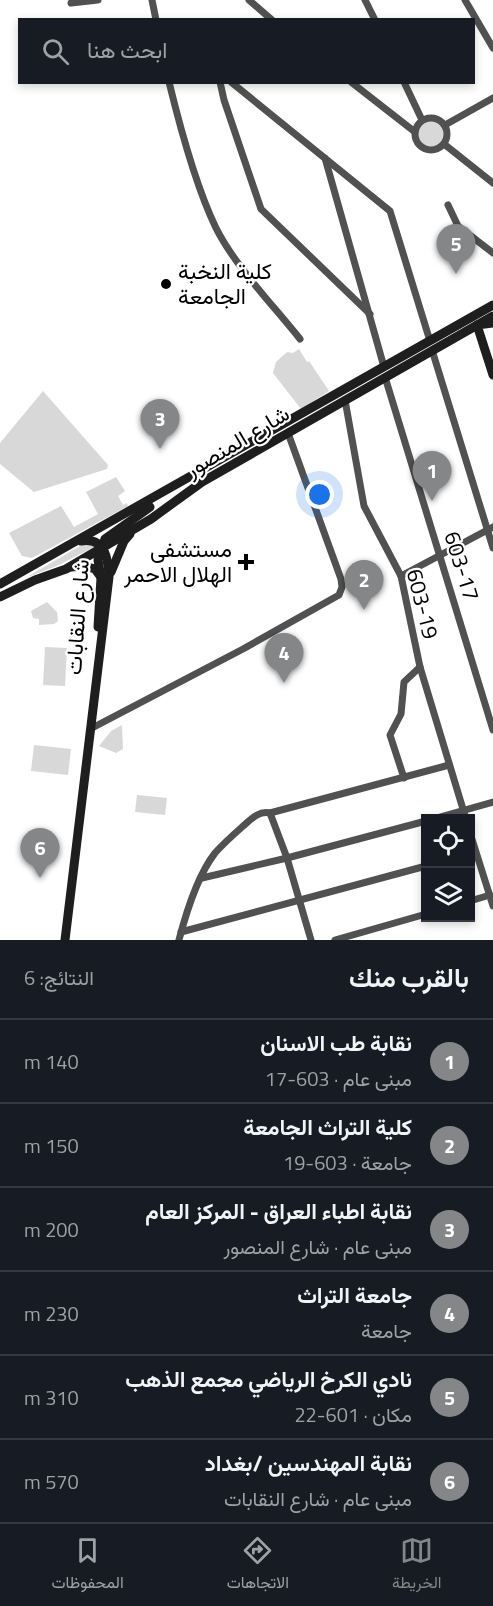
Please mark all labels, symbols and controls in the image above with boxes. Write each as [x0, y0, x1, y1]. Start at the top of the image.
search box [18, 18, 475, 84]
text: ابحث هنا [87, 33, 167, 67]
icon: search [39, 35, 72, 68]
pin: 5 [436, 224, 476, 274]
place label: كلية النخبة الجامعة [178, 254, 272, 313]
marker: كلية النخبة الجامعة [159, 277, 173, 291]
street label: شارع المنصور [177, 396, 296, 486]
pin: 3 [140, 400, 180, 449]
pin: 1 [412, 452, 452, 501]
your location [305, 480, 334, 509]
street label: 603-17 [435, 527, 489, 605]
place label: مستشفى الهلال الاحمر [123, 532, 232, 591]
marker: مستشفى الهلال الاحمر [237, 553, 255, 571]
street label: شارع النقابات [56, 558, 98, 676]
pin: 2 [344, 560, 384, 610]
street label: 603-19 [398, 565, 448, 643]
pin: 4 [264, 634, 304, 683]
map controls [421, 814, 475, 922]
button: locate [421, 814, 475, 868]
pin: 6 [20, 828, 60, 878]
button: layers [421, 868, 475, 922]
text: بالقرب منك [349, 958, 469, 997]
text: النتائج: 6 [24, 962, 94, 993]
text: نقابة طب الاسنان [260, 1026, 412, 1060]
text: 140 m [24, 1046, 79, 1077]
text: 1 [444, 1046, 455, 1077]
text: مبنى عام · 603-17 [265, 1063, 412, 1094]
text: كلية التراث الجامعة [243, 1110, 412, 1144]
text: 150 m [24, 1130, 79, 1161]
text: 2 [444, 1130, 455, 1161]
text: جامعة · 603-19 [283, 1147, 412, 1178]
text: نقابة اطباء العراق - المركز العام [145, 1194, 412, 1228]
text: 200 m [24, 1214, 79, 1245]
text: 3 [444, 1214, 455, 1245]
text: مبنى عام · شارع المنصور [223, 1231, 412, 1262]
text: جامعة التراث [297, 1278, 412, 1312]
text: 230 m [24, 1298, 79, 1329]
text: 4 [444, 1298, 455, 1329]
text: جامعة [361, 1315, 412, 1346]
text: نادي الكرخ الرياضي مجمع الذهب [125, 1362, 412, 1396]
text: 310 m [24, 1382, 79, 1413]
text: 5 [444, 1382, 455, 1413]
text: مكان · 601-22 [294, 1399, 412, 1430]
text: نقابة المهندسين /بغداد [205, 1446, 412, 1480]
text: 570 m [24, 1466, 79, 1497]
text: 6 [444, 1466, 455, 1497]
text: مبنى عام · شارع النقابات [224, 1483, 412, 1514]
tab: المحفوظات [52, 1534, 124, 1597]
tab: الاتجاهات [227, 1534, 289, 1597]
tab: الخريطة [392, 1534, 441, 1597]

